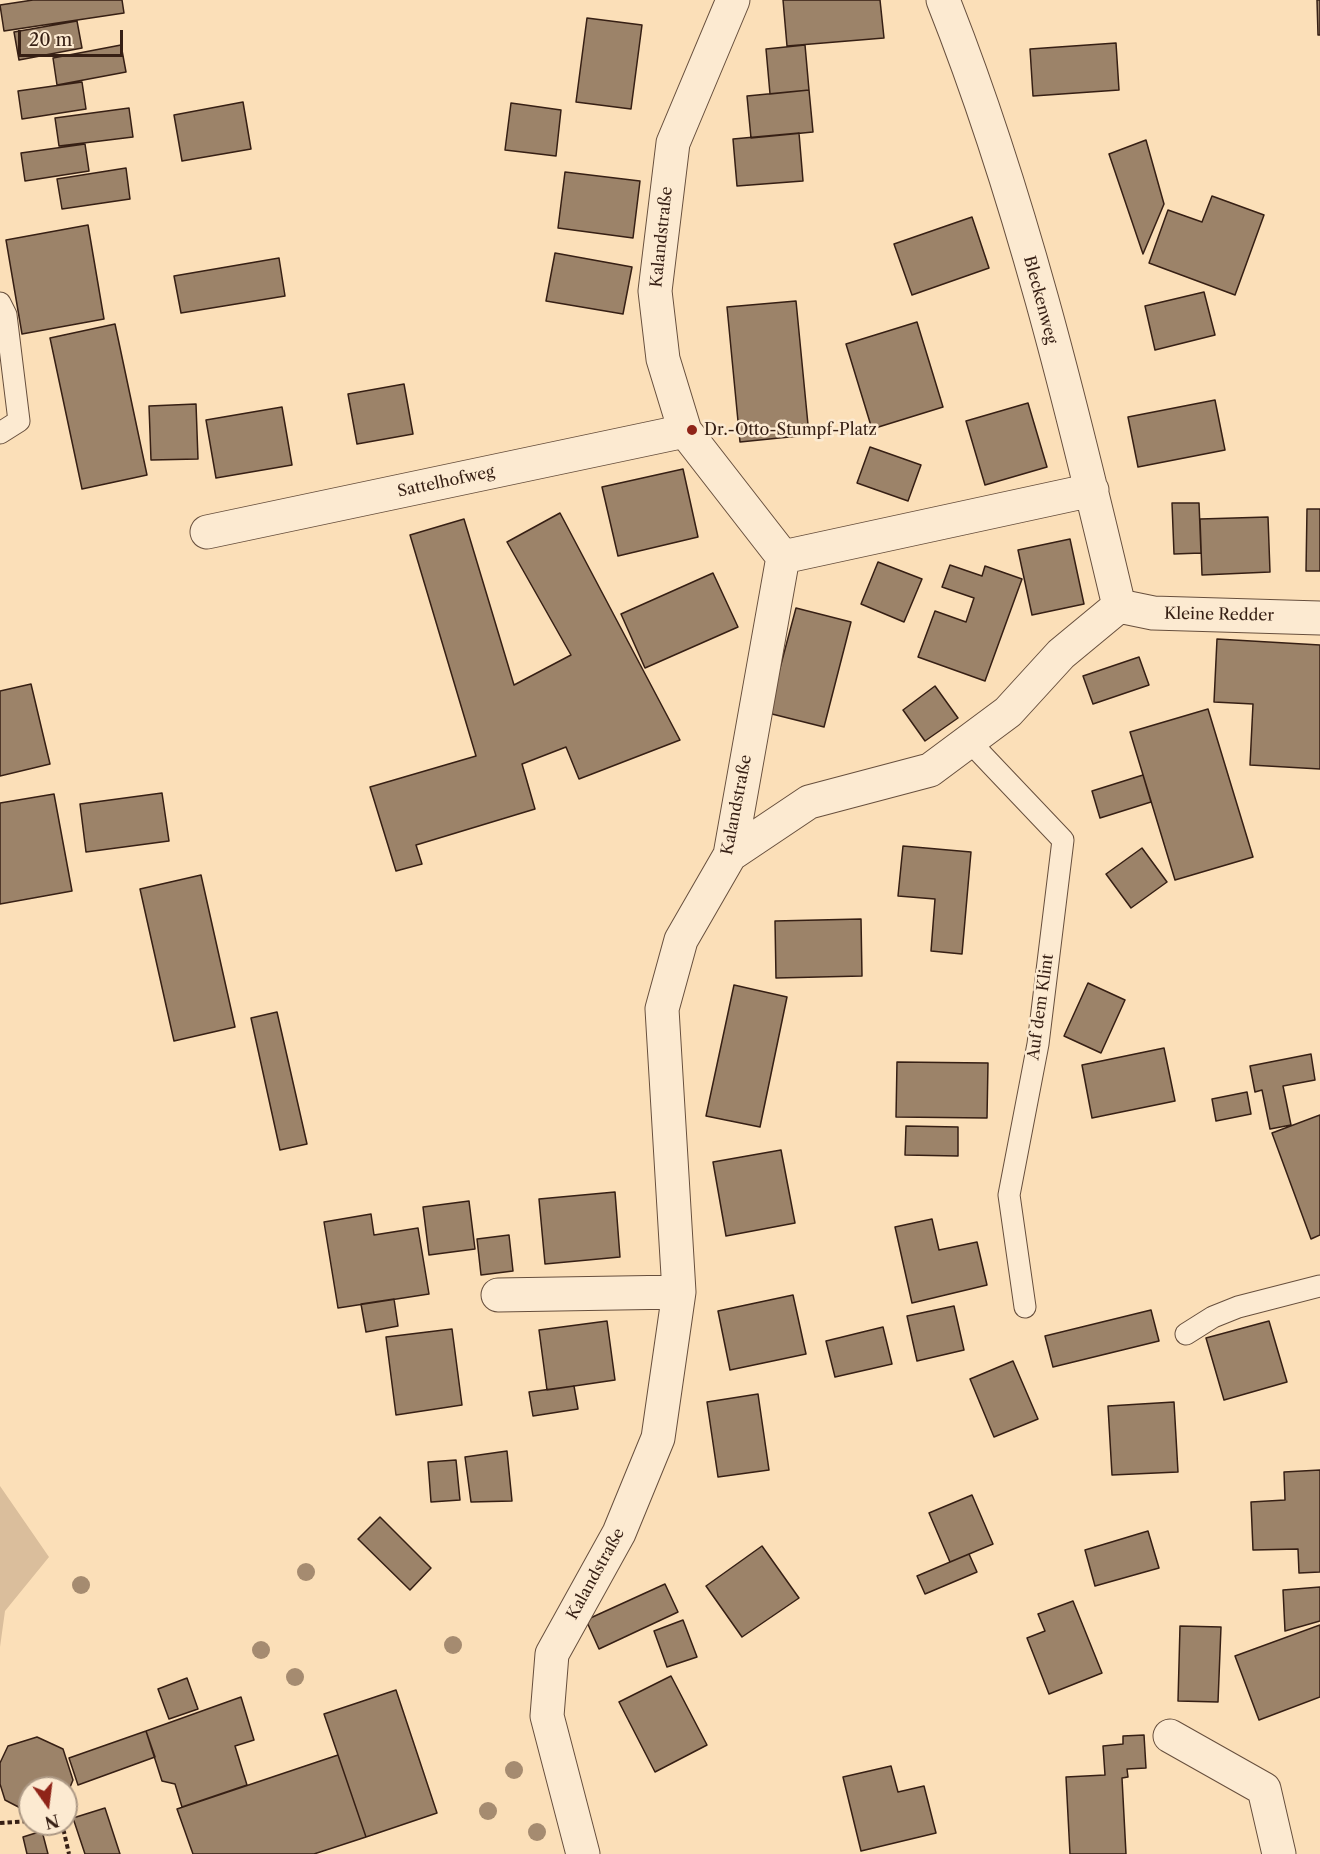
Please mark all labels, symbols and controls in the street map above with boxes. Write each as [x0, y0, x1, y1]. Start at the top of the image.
scale bar [21, 18, 126, 56]
text: 20 m [29, 29, 72, 51]
street label: Kalandstraße [647, 185, 677, 289]
street label: Bleckenweg [1019, 254, 1061, 346]
place label: Dr.-Otto-Stumpf-Platz [704, 420, 877, 440]
marker: Dr.-Otto-Stumpf-Platz [685, 423, 699, 437]
street label: Sattelhofweg [396, 462, 496, 502]
street label: Kleine Redder [1164, 604, 1274, 626]
street label: Kalandstraße [718, 753, 756, 857]
street label: Auf dem Klint [1024, 953, 1058, 1061]
street label: Kalandstraße [563, 1525, 629, 1623]
north arrow [18, 1776, 78, 1836]
text: N [43, 1810, 61, 1833]

